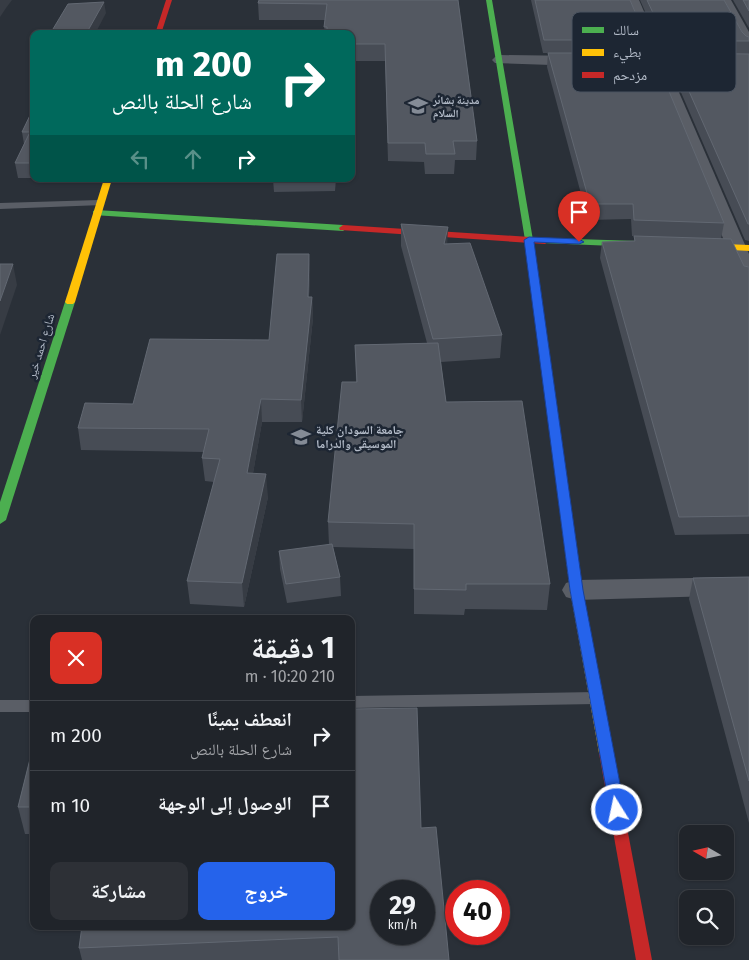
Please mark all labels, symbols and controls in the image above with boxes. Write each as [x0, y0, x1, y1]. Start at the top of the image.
legend [572, 12, 736, 92]
text: سالك [613, 22, 639, 39]
text: 200 m [155, 43, 252, 85]
text: بطيء [613, 44, 642, 64]
icon: right [270, 50, 335, 115]
text: مزدحم [613, 67, 647, 85]
text: شارع الحلة بالنص [112, 88, 252, 115]
place label: مدينة بشائر السلام [432, 94, 480, 121]
school or university icon: مدينة بشائر السلام [407, 95, 429, 117]
icon: left [126, 145, 154, 173]
icon: ahead [179, 145, 207, 173]
icon: right [232, 145, 260, 173]
pin [558, 191, 600, 242]
icon: arrive [565, 198, 593, 226]
street label: شارع احمد خير [24, 312, 58, 381]
place label: جامعة السودان كلية الموسيقى والدراما [316, 423, 404, 452]
school or university icon: جامعة السودان كلية الموسيقى والدراما [290, 426, 312, 448]
text: 1 دقيقة [251, 630, 335, 666]
button: close [50, 632, 102, 684]
text: 210 m · 10:20 [245, 667, 335, 686]
text: انعطف يمينًا [207, 708, 292, 731]
icon: right [307, 722, 335, 750]
text: 200 m [50, 724, 102, 747]
text: شارع الحلة بالنص [190, 740, 292, 759]
position arrow [590, 783, 642, 835]
text: الوصول إلى الوجهة [158, 792, 292, 815]
icon: arrive [307, 792, 335, 820]
text: 10 m [50, 794, 90, 817]
north arrow [679, 825, 734, 880]
map controls [679, 825, 734, 945]
button: مشاركة [50, 862, 188, 920]
button: خروج [198, 862, 335, 920]
speed limit sign: 40 [445, 880, 510, 945]
button: search [679, 890, 734, 945]
text: 29 [389, 891, 416, 921]
text: km/h [388, 918, 417, 932]

